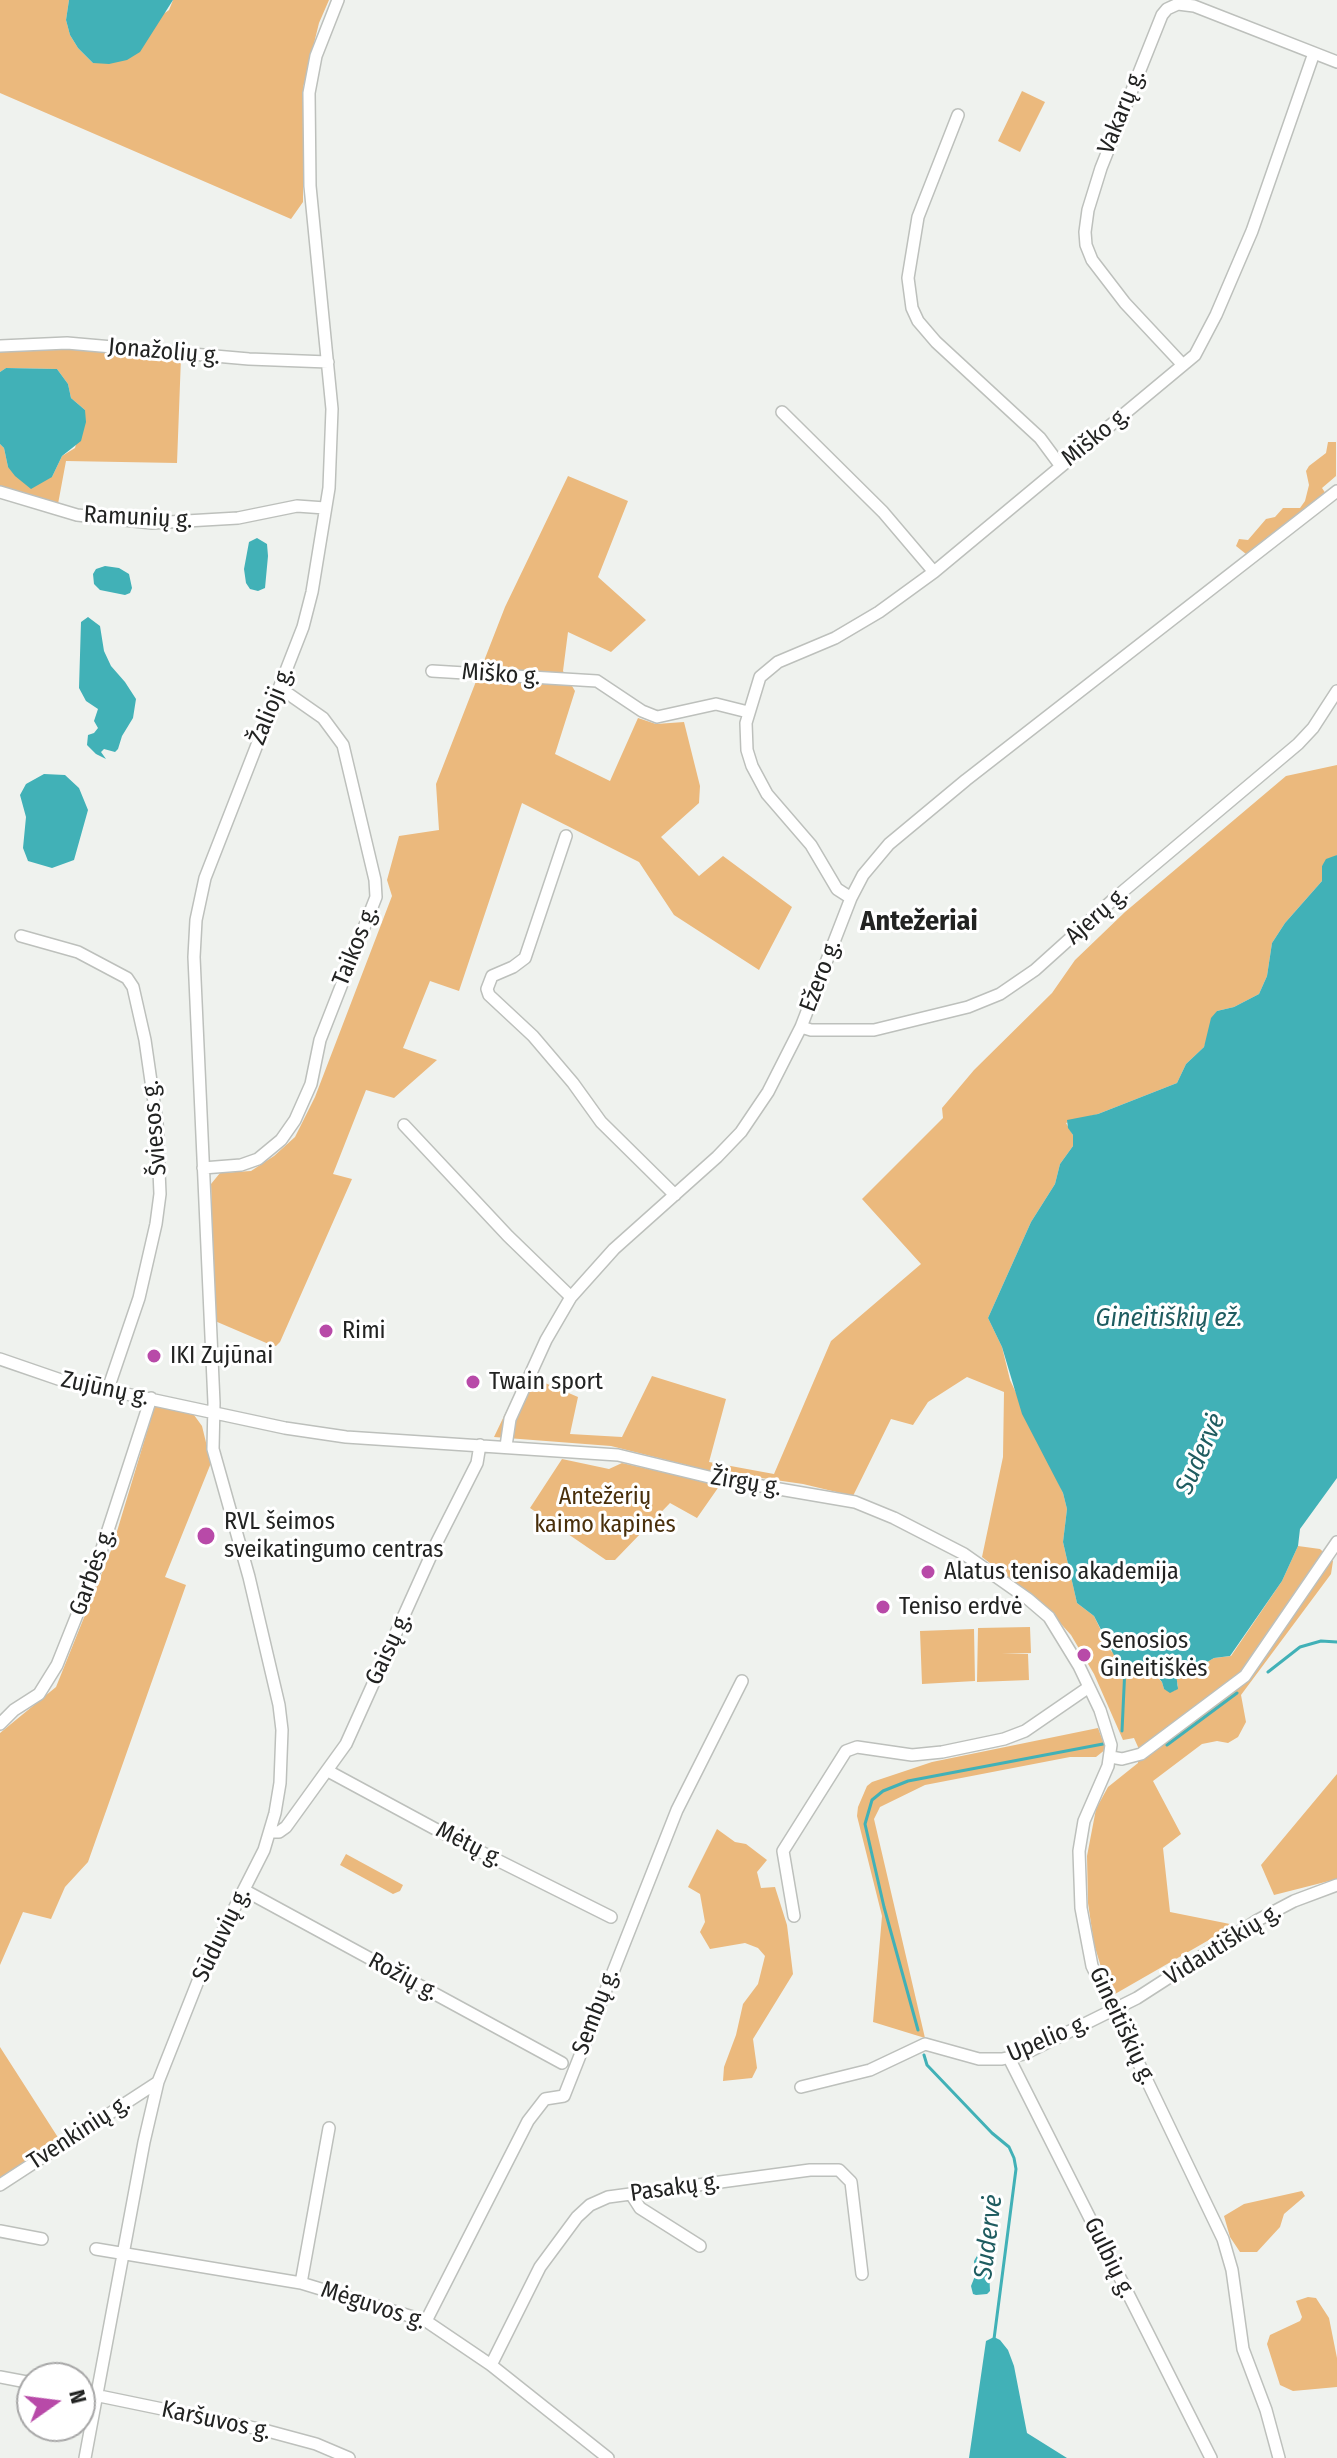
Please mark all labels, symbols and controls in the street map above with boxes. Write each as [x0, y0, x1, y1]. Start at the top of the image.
street label: Vakarų g. [1092, 66, 1152, 158]
street label: Jonažolių g. [107, 333, 221, 371]
street label: Miško g. [1056, 401, 1136, 473]
street label: Ramunių g. [83, 501, 193, 535]
street label: Miško g. [461, 658, 541, 692]
street label: Žalioji g. [243, 663, 301, 749]
street label: Ajerų g. [1060, 881, 1134, 951]
street label: Taikos g. [327, 902, 385, 990]
district label: Antežeriai [860, 905, 978, 939]
street label: Ežero g. [794, 936, 848, 1016]
street label: Šviesos g. [136, 1079, 174, 1177]
water label: Gineitiškių ež. [1096, 1303, 1242, 1335]
place label: Rimi [342, 1317, 386, 1345]
marker: Rimi [317, 1322, 335, 1340]
place label: IKI Zujūnai [170, 1342, 273, 1370]
marker: IKI Zujūnai [145, 1347, 163, 1365]
street label: Zujūnų g. [58, 1366, 152, 1412]
place label: Twain sport [489, 1368, 603, 1396]
marker: Twain sport [464, 1373, 482, 1391]
water label: Sudervė [1169, 1409, 1233, 1499]
street label: Žirgų g. [709, 1463, 783, 1503]
park label: Antežerių kaimo kapinės [534, 1483, 676, 1539]
place label: RVL šeimos sveikatingumo centras [224, 1508, 443, 1564]
street label: Garbės g. [64, 1524, 122, 1620]
marker: RVL šeimos sveikatingumo centras [195, 1525, 217, 1547]
place label: Alatus teniso akademija [944, 1558, 1179, 1586]
marker: Alatus teniso akademija [919, 1563, 937, 1581]
place label: Teniso erdvė [899, 1593, 1023, 1621]
marker: Teniso erdvė [874, 1598, 892, 1616]
street label: Gaisų g. [360, 1608, 418, 1690]
place label: Senosios Gineitiškės [1100, 1627, 1208, 1683]
marker: Senosios Gineitiškės [1075, 1646, 1093, 1664]
street label: Mėtų g. [431, 1816, 507, 1874]
street label: Sūduvių g. [187, 1883, 257, 1987]
street label: Vidautiškių g. [1160, 1898, 1286, 1992]
street label: Rožių g. [363, 1947, 443, 2007]
street label: Gineitiškių g. [1082, 1963, 1162, 2089]
street label: Sembų g. [567, 1965, 625, 2059]
street label: Upelio g. [1003, 2009, 1093, 2069]
street label: Tvenkinių g. [23, 2089, 135, 2177]
street label: Pasakų g. [628, 2167, 722, 2209]
water label: Sudervė [968, 2193, 1010, 2281]
street label: Gulbių g. [1077, 2213, 1141, 2303]
street label: Mėguvos g. [317, 2276, 429, 2336]
north arrow [16, 2362, 96, 2442]
text: N [63, 2387, 93, 2406]
street label: Karšuvos g. [159, 2395, 273, 2447]

